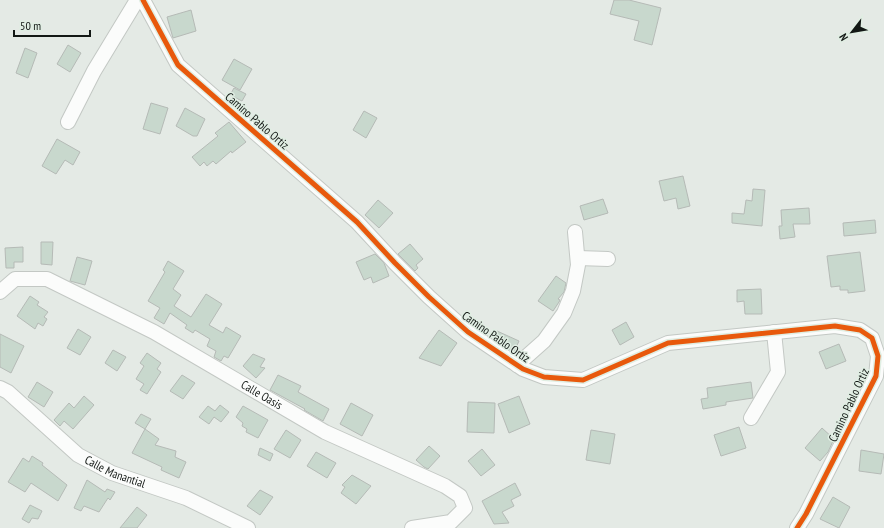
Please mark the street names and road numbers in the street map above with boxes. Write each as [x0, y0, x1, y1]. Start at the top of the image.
street label: Camino Pablo Ortiz [222, 89, 292, 152]
street label: Camino Pablo Ortiz [459, 308, 533, 366]
street label: Camino Pablo Ortiz [825, 366, 872, 444]
street label: Calle Oasis [239, 377, 285, 412]
street label: Calle Manantial [82, 452, 148, 491]

